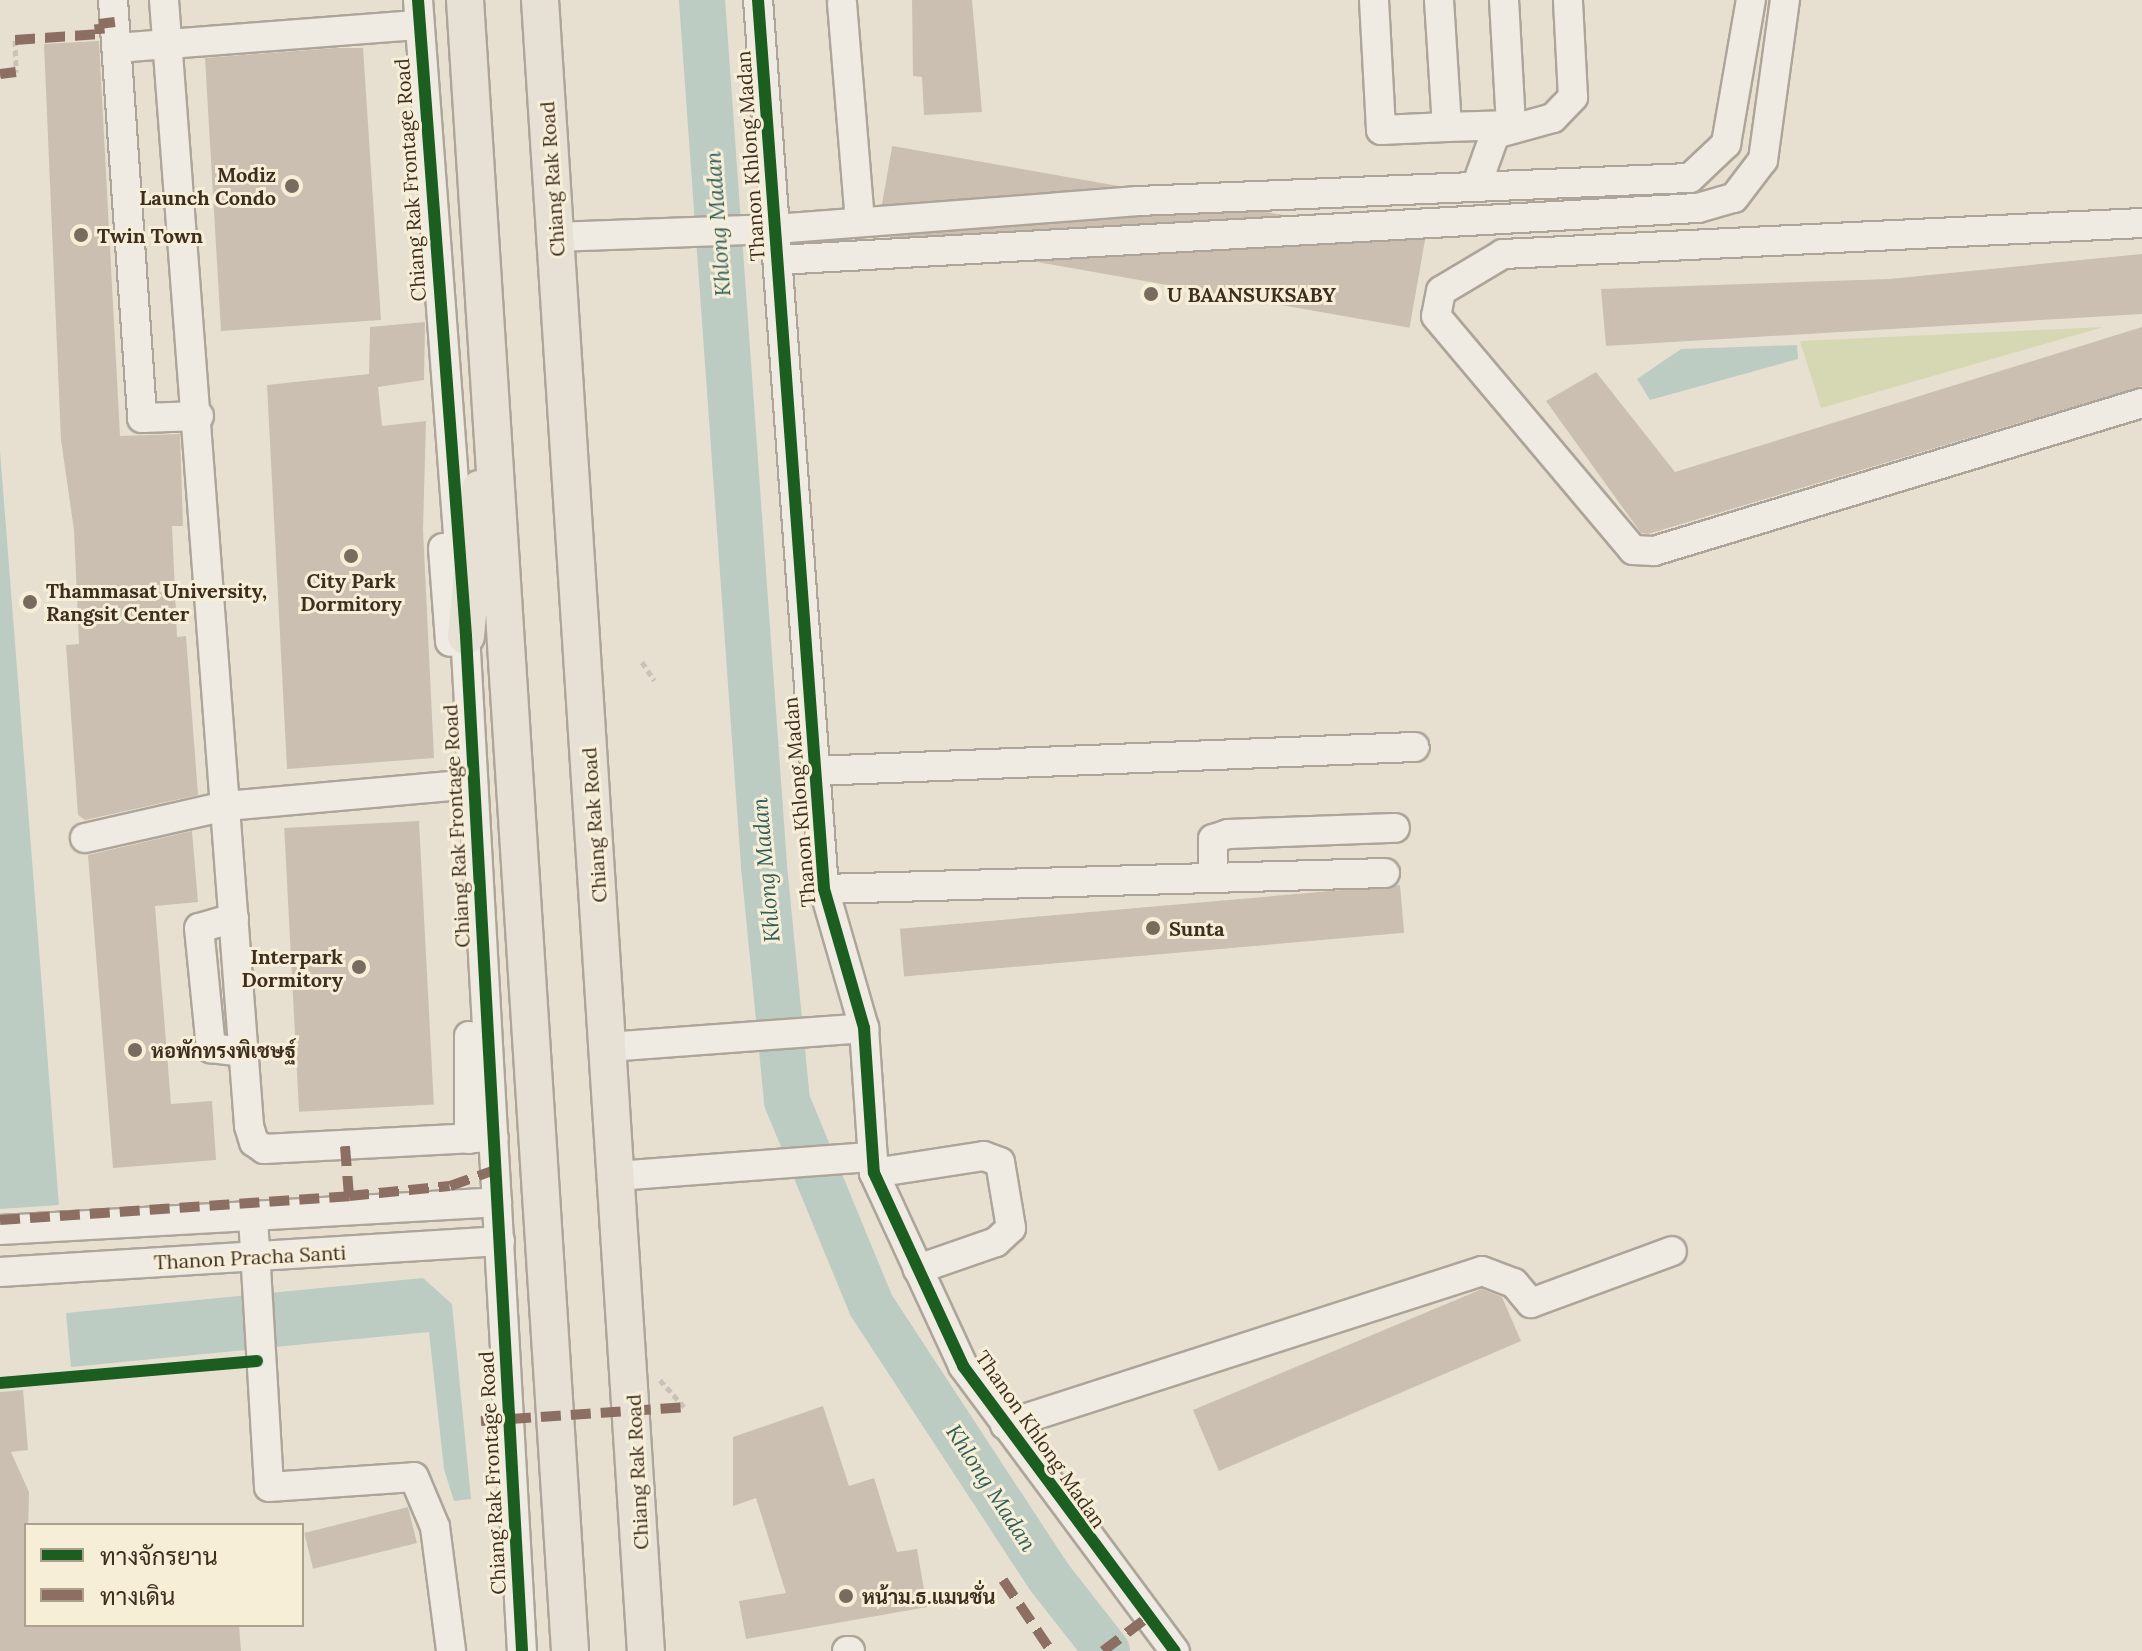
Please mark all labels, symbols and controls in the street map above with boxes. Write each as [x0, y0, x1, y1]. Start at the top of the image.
street label: Thanon Khlong Madan [731, 50, 769, 262]
street label: Chiang Rak Frontage Road [390, 58, 430, 302]
street label: Chiang Rak Road [535, 101, 569, 257]
water label: Khlong Madan [700, 151, 736, 297]
place label: Modiz Launch Condo [139, 162, 276, 209]
marker: Modiz Launch Condo [283, 177, 301, 195]
place label: Twin Town [97, 223, 203, 247]
marker: Twin Town [72, 226, 90, 244]
place label: U BAANSUKSABY [1167, 282, 1336, 306]
marker: U BAANSUKSABY [1142, 285, 1160, 303]
marker: City Park Dormitory [342, 547, 360, 565]
place label: City Park Dormitory [300, 568, 402, 615]
place label: Thammasat University, Rangsit Center [46, 578, 267, 625]
marker: Thammasat University, Rangsit Center [21, 593, 39, 611]
street label: Thanon Khlong Madan [778, 696, 820, 908]
street label: Chiang Rak Frontage Road [438, 704, 474, 948]
street label: Chiang Rak Road [577, 747, 611, 903]
water label: Khlong Madan [747, 796, 785, 944]
place label: Sunta [1169, 916, 1225, 940]
marker: Sunta [1144, 919, 1162, 937]
place label: Interpark Dormitory [242, 944, 343, 991]
marker: Interpark Dormitory [350, 958, 368, 976]
place label: หอพักทรงพิเชษฐ์ [151, 1038, 296, 1062]
marker: หอพักทรงพิเชษฐ์ [126, 1041, 144, 1059]
street label: Thanon Pracha Santi [153, 1240, 347, 1274]
street label: Thanon Khlong Madan [971, 1346, 1111, 1532]
street label: Chiang Rak Frontage Road [474, 1351, 510, 1595]
street label: Chiang Rak Road [621, 1394, 653, 1550]
water label: Khlong Madan [940, 1420, 1042, 1556]
legend [24, 1523, 304, 1627]
text: ทางจักรยาน [100, 1541, 218, 1572]
text: ทางเดิน [100, 1581, 175, 1612]
place label: หน้าม.ธ.แมนชั่น [862, 1584, 996, 1608]
marker: หน้าม.ธ.แมนชั่น [837, 1587, 855, 1605]

